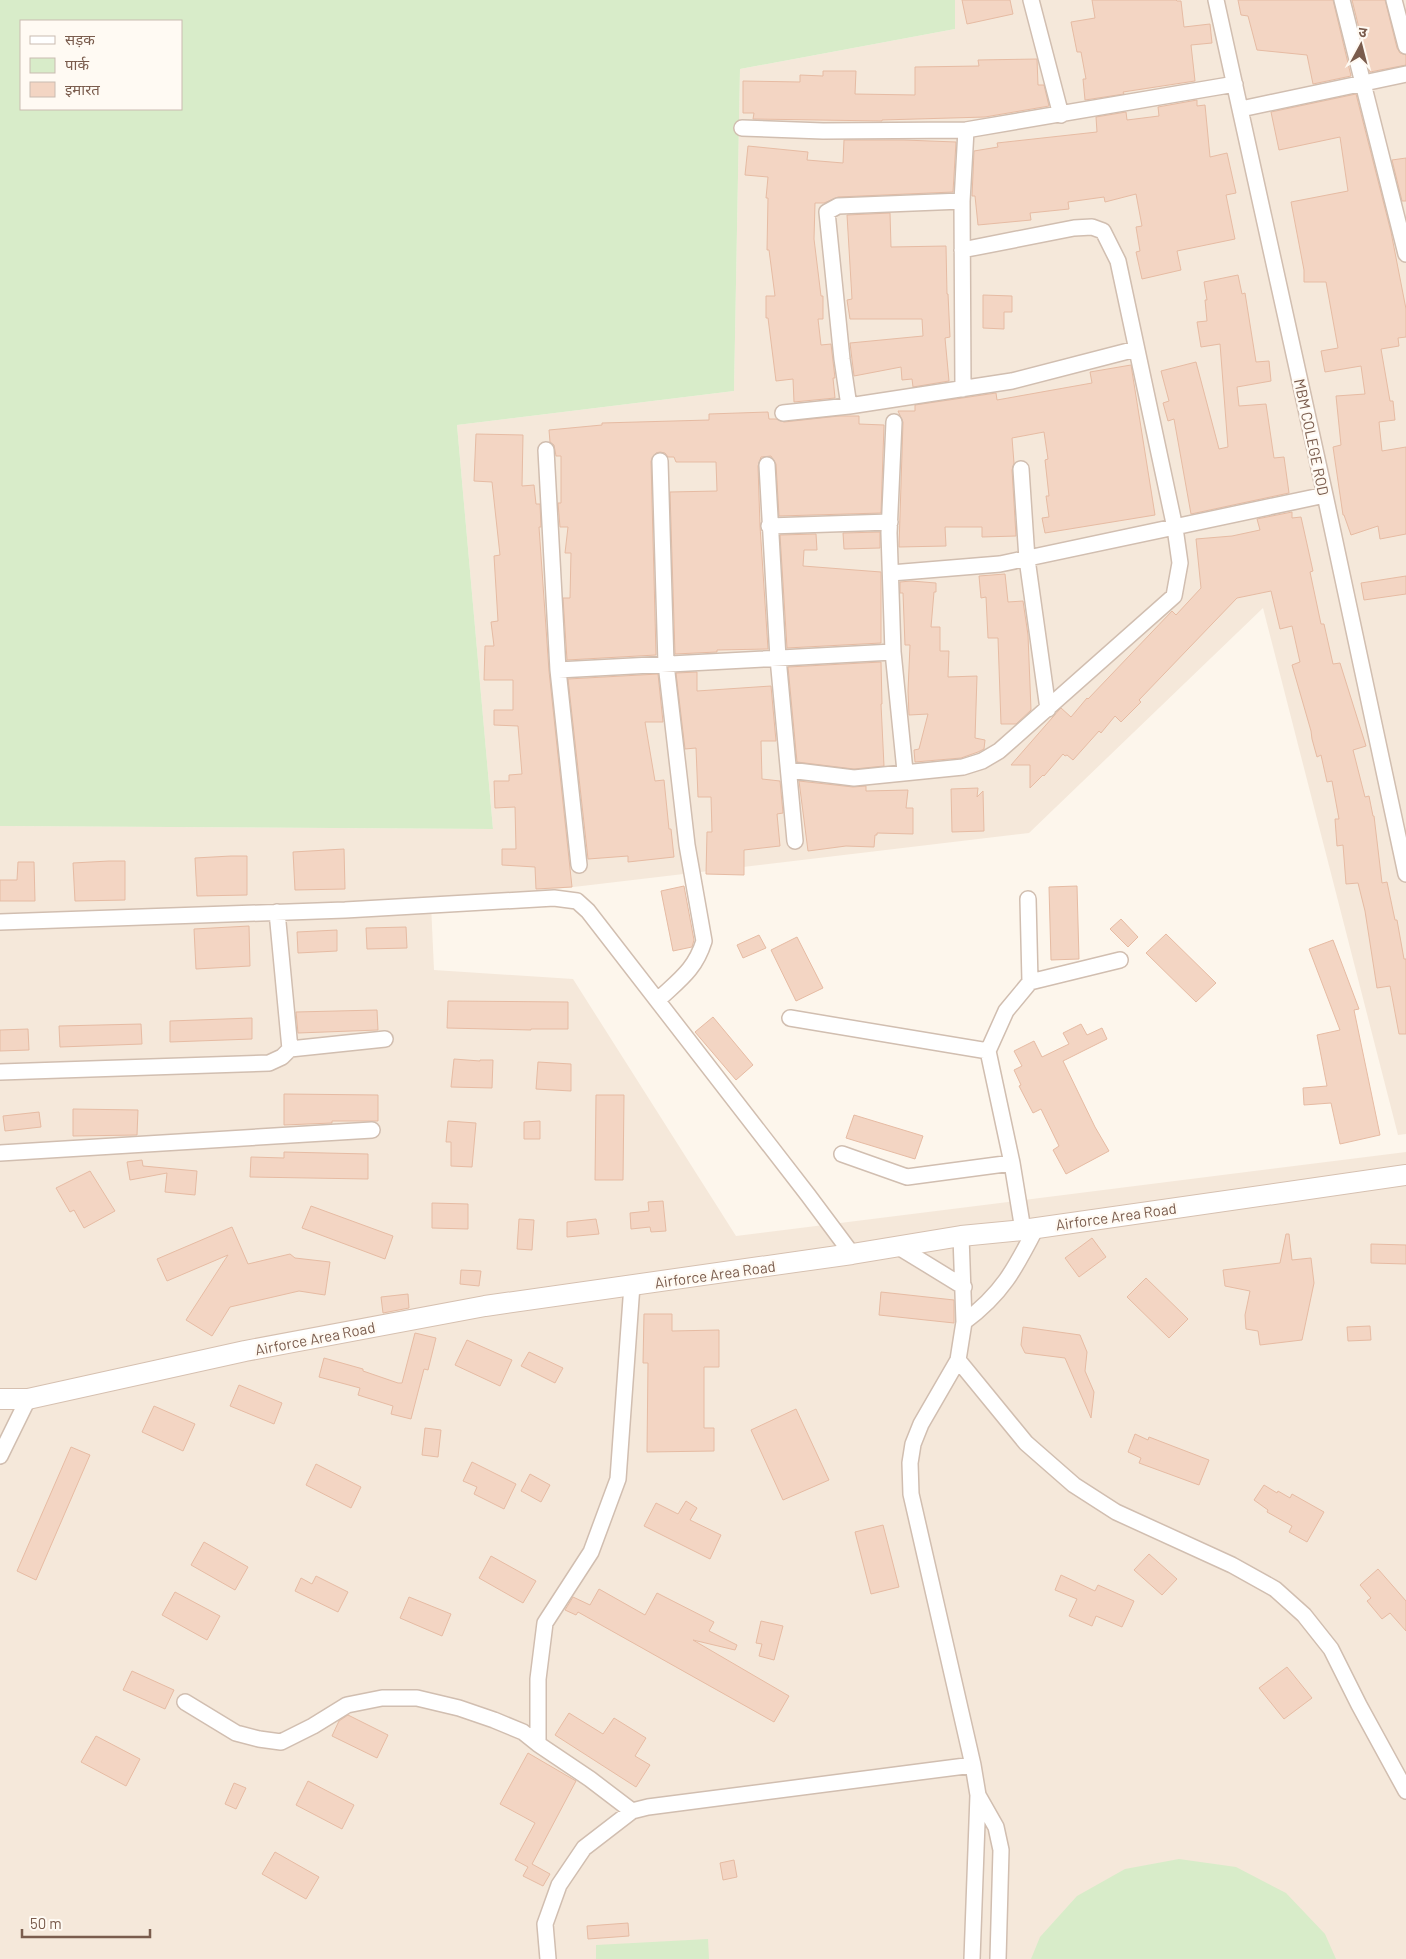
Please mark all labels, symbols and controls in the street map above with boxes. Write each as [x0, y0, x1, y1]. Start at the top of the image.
legend [20, 20, 182, 110]
north arrow [1336, 20, 1386, 70]
text: उ [1358, 23, 1369, 41]
text: सड़क [65, 30, 95, 48]
text: पार्क [65, 55, 89, 73]
text: इमारत [65, 80, 100, 98]
street label: MBM COLEGE ROD [1291, 377, 1333, 497]
street label: Airforce Area Road [1054, 1199, 1178, 1233]
street label: Airforce Area Road [653, 1257, 777, 1291]
street label: Airforce Area Road [254, 1318, 376, 1358]
scale bar [22, 1906, 150, 1938]
text: 50 m [30, 1914, 62, 1932]

